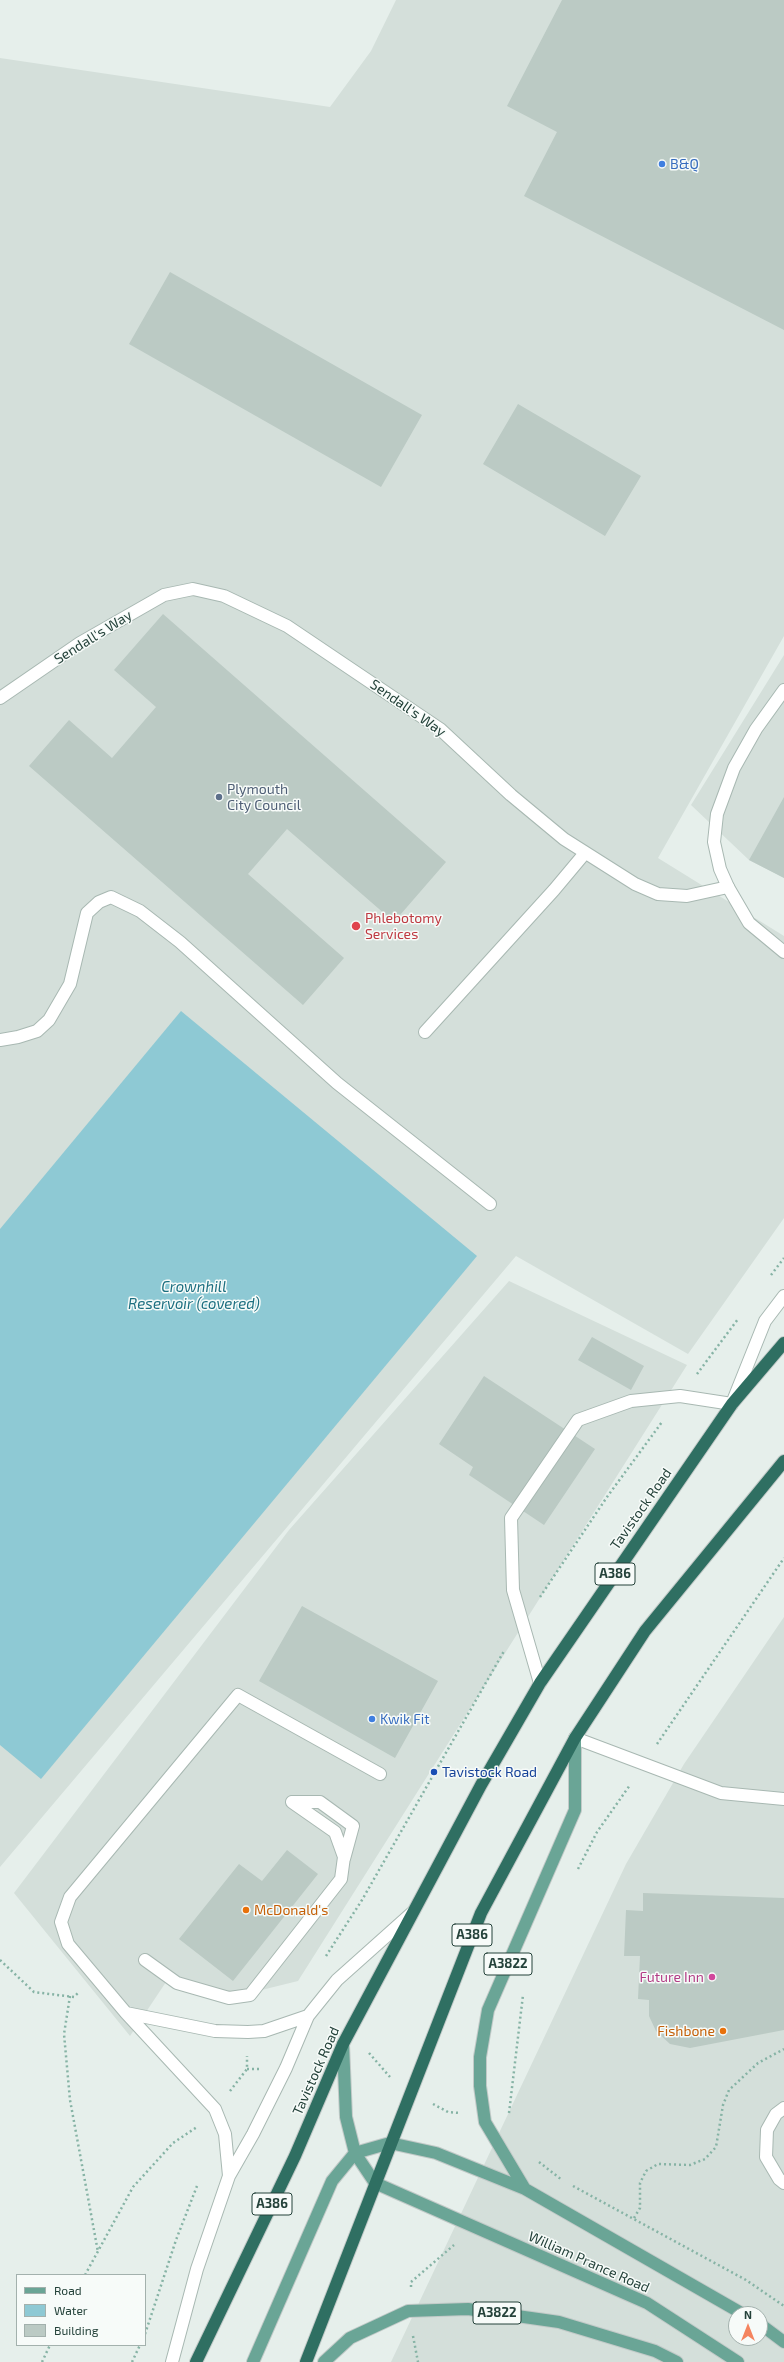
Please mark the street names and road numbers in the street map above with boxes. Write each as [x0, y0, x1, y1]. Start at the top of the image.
street label: Sendall's Way [51, 606, 135, 668]
street label: Sendall's Way [367, 676, 449, 740]
street label: Tavistock Road [607, 1465, 675, 1553]
road number: A386 [595, 1563, 635, 1585]
road number: A386 [452, 1924, 492, 1946]
road number: A3822 [484, 1953, 532, 1975]
street label: Tavistock Road [289, 2024, 343, 2118]
road number: A386 [252, 2193, 292, 2215]
street label: William Prance Road [526, 2228, 652, 2296]
road number: A3822 [473, 2302, 521, 2324]

